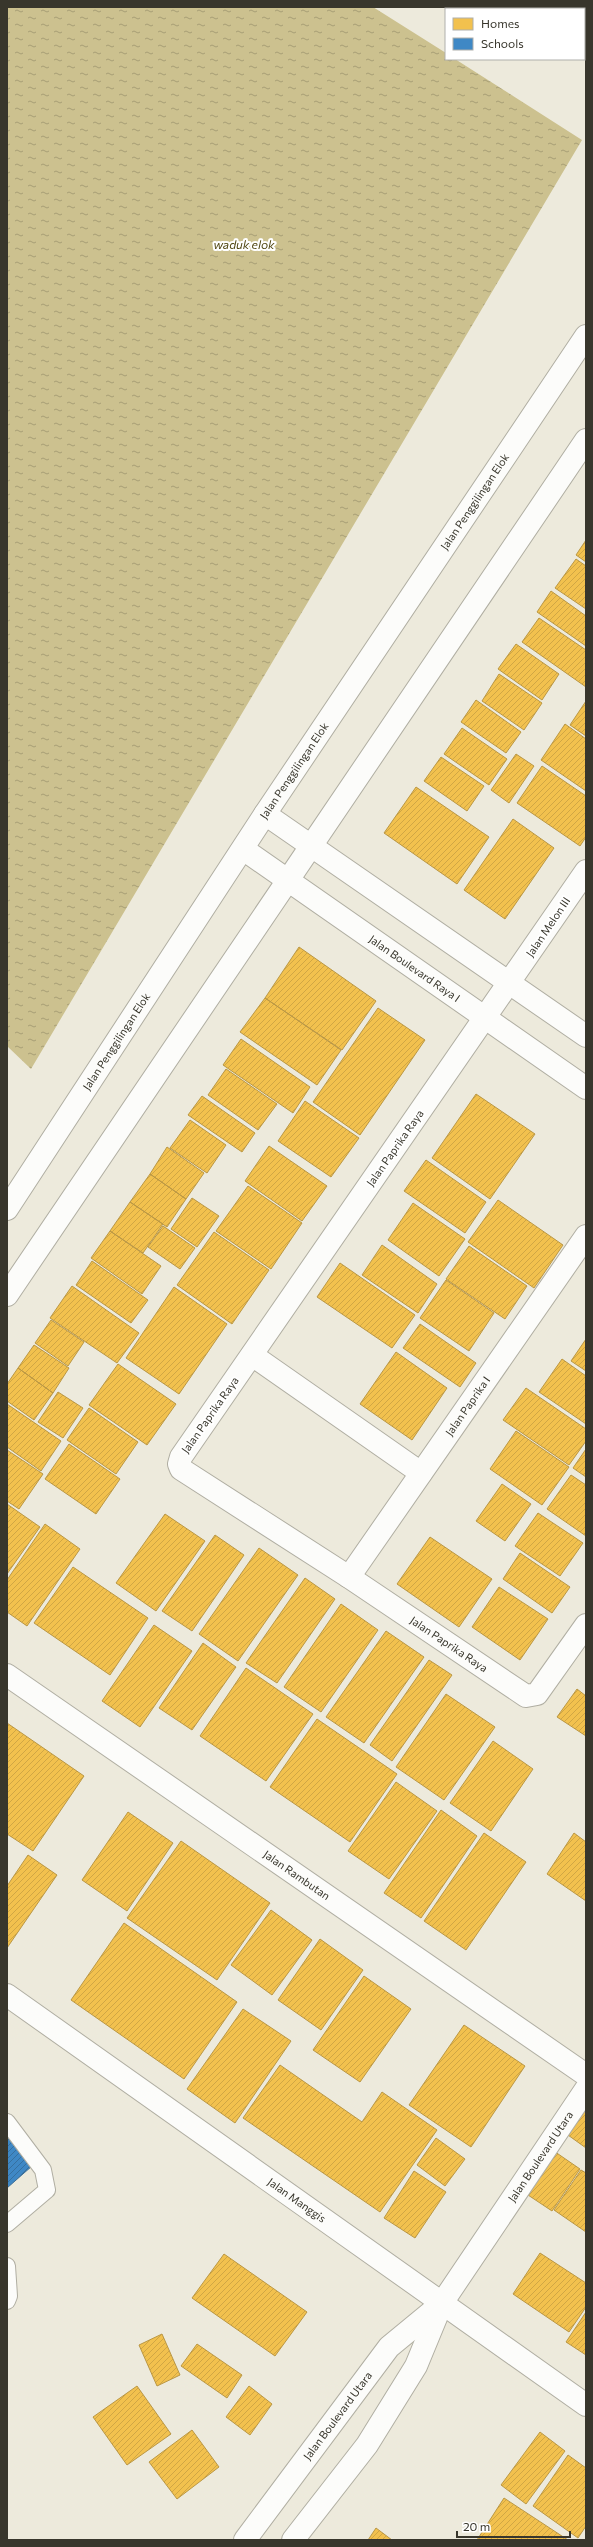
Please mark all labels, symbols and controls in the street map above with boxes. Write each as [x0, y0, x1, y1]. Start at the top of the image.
legend [445, 8, 585, 60]
text: Homes [481, 16, 519, 30]
text: Schools [481, 36, 524, 50]
water label: waduk elok [213, 237, 275, 251]
street label: Jalan Penggilingan Elok [437, 451, 511, 553]
street label: Jalan Penggilingan Elok [257, 720, 331, 822]
street label: Jalan Melon III [523, 894, 573, 960]
street label: Jalan Boulevard Raya I [366, 932, 463, 1004]
street label: Jalan Penggilingan Elok [79, 990, 152, 1093]
street label: Jalan Paprika Raya [363, 1107, 427, 1189]
street label: Jalan Paprika Raya [178, 1374, 242, 1456]
street label: Jalan Paprika I [442, 1374, 492, 1439]
street label: Jalan Paprika Raya [407, 1613, 490, 1674]
street label: Jalan Rambutan [261, 1847, 333, 1902]
street label: Jalan Boulevard Utara [505, 2108, 575, 2205]
street label: Jalan Manggis [265, 2175, 329, 2225]
street label: Jalan Boulevard Utara [300, 2369, 374, 2463]
scale bar [457, 2513, 570, 2539]
text: 20 m [463, 2519, 490, 2533]

